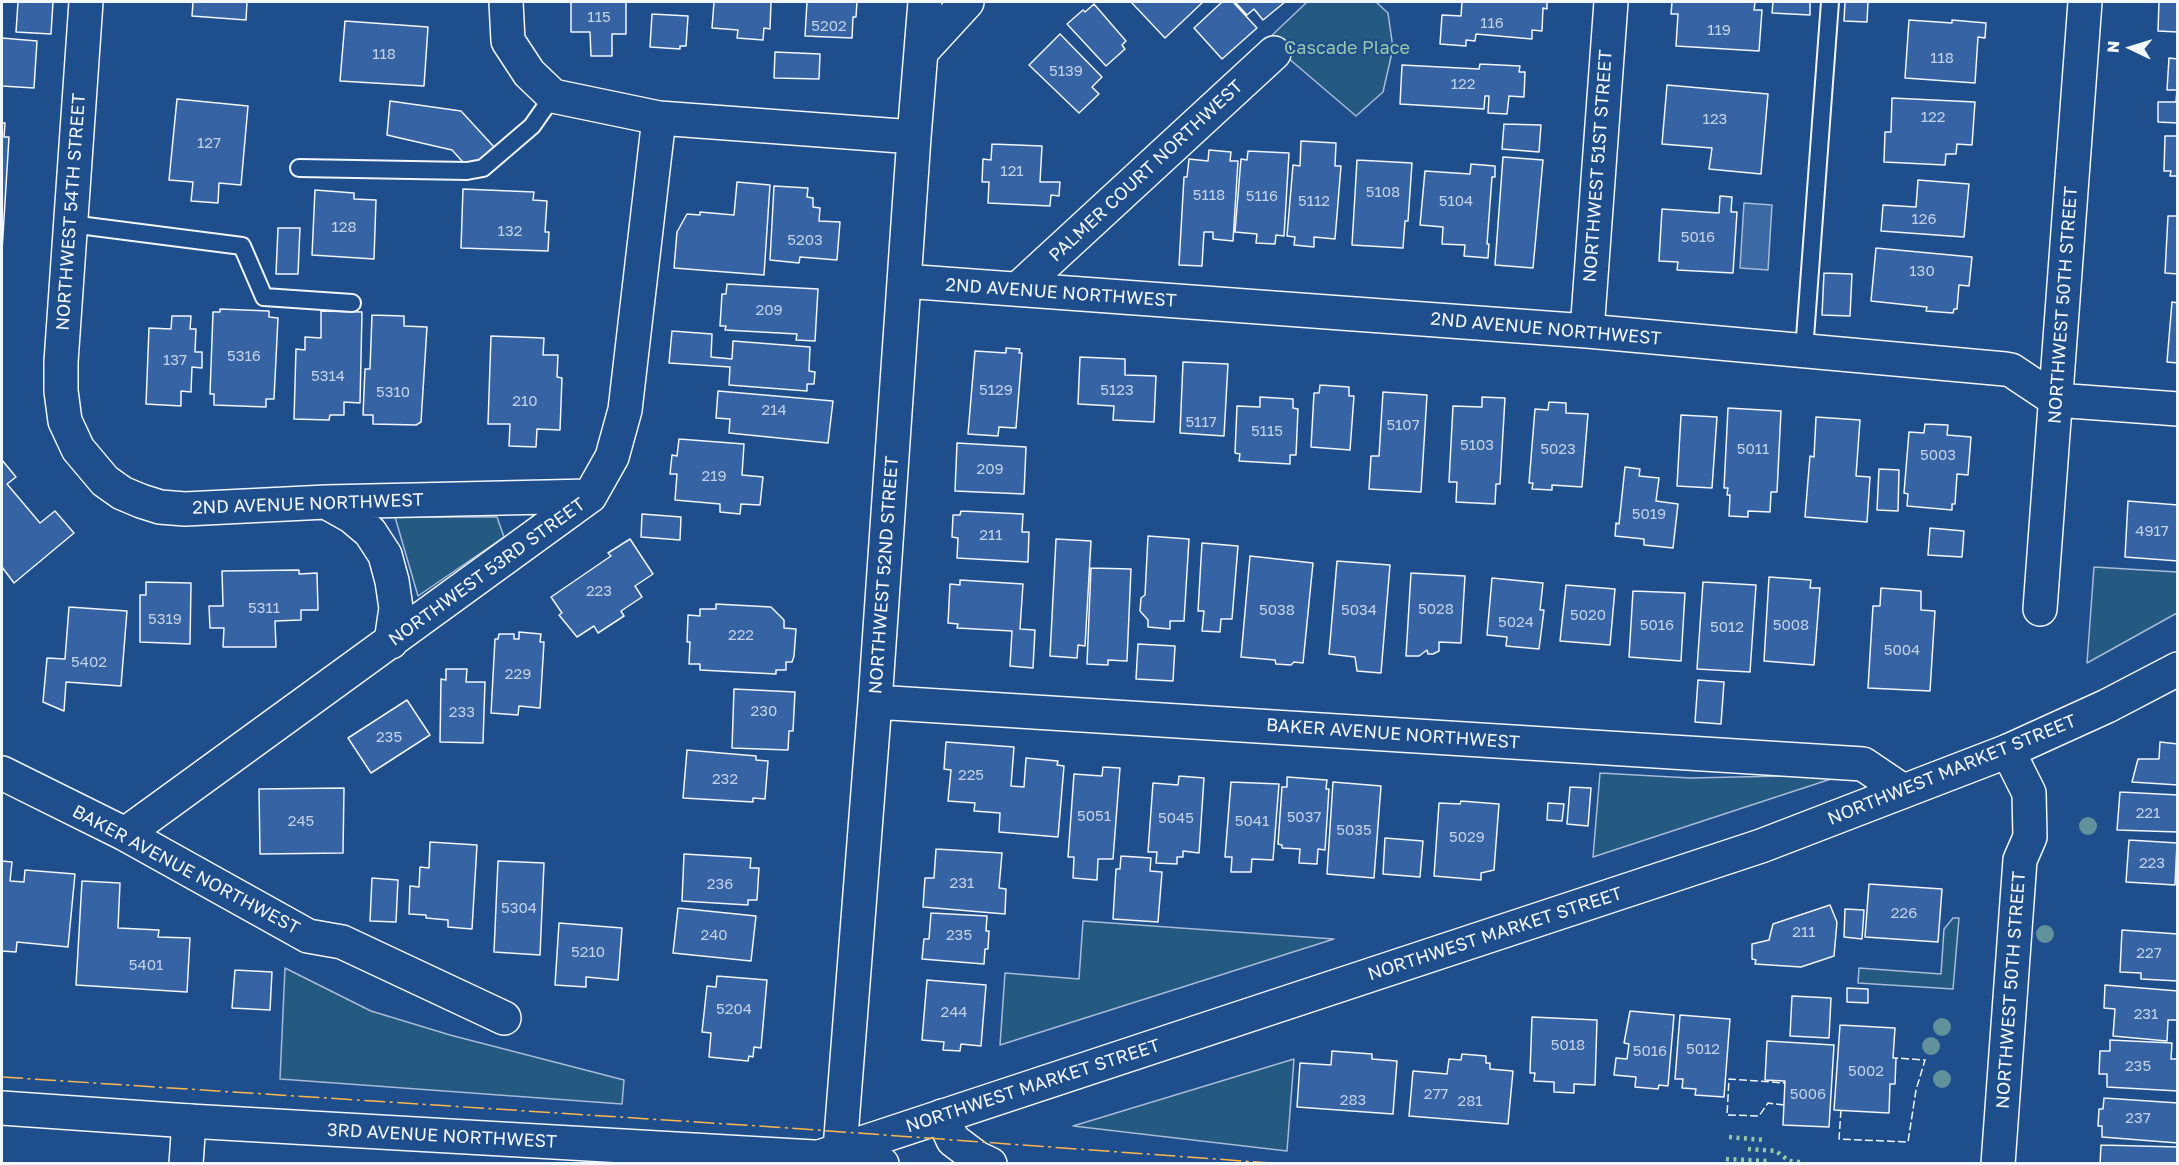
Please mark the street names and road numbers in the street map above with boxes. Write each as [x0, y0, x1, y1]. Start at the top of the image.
street label: NORTHWEST 51ST STREET [1579, 49, 1617, 283]
street label: PALMER COURT NORTHWEST [1045, 75, 1247, 267]
street label: NORTHWEST 54TH STREET [52, 93, 90, 331]
street label: NORTHWEST 50TH STREET [2044, 185, 2082, 425]
street label: 2ND AVENUE NORTHWEST [945, 274, 1177, 312]
street label: 2ND AVENUE NORTHWEST [1430, 308, 1662, 350]
street label: NORTHWEST 52ND STREET [865, 455, 903, 695]
street label: 2ND AVENUE NORTHWEST [192, 489, 424, 519]
street label: NORTHWEST 53RD STREET [385, 493, 589, 651]
street label: NORTHWEST MARKET STREET [1825, 710, 2079, 830]
street label: BAKER AVENUE NORTHWEST [1265, 714, 1521, 754]
street label: BAKER AVENUE NORTHWEST [69, 801, 303, 939]
street label: NORTHWEST 50TH STREET [1992, 870, 2030, 1110]
street label: NORTHWEST MARKET STREET [1365, 883, 1625, 985]
street label: NORTHWEST MARKET STREET [903, 1035, 1163, 1137]
street label: 3RD AVENUE NORTHWEST [326, 1119, 558, 1153]

